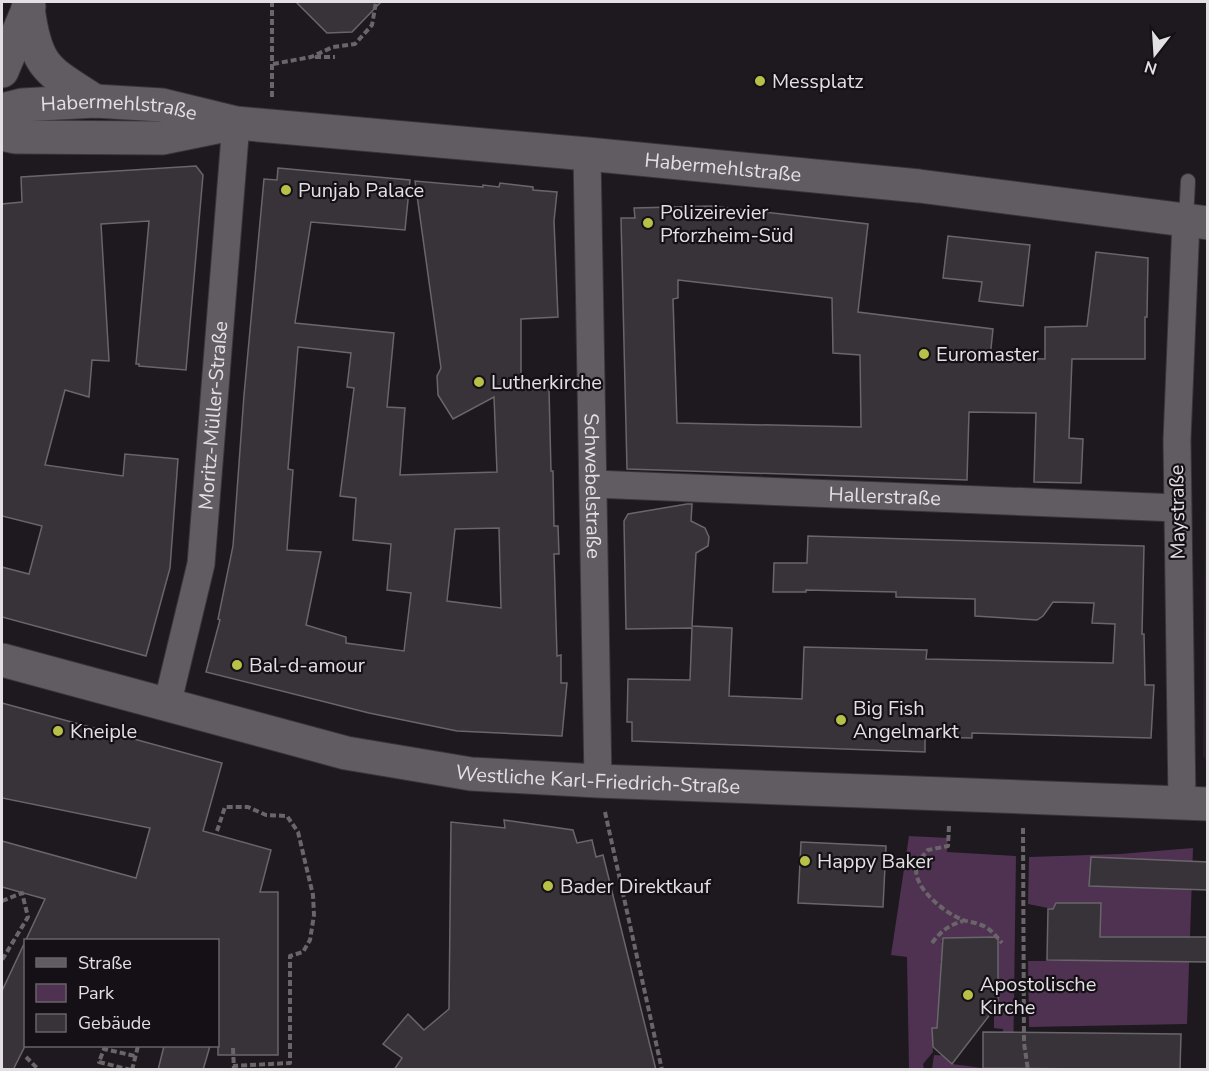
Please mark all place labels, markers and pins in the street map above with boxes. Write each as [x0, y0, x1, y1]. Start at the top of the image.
place label: Messplatz [772, 68, 863, 95]
marker: Messplatz [753, 74, 767, 88]
place label: Punjab Palace [298, 177, 424, 204]
marker: Punjab Palace [279, 183, 293, 197]
place label: Polizeirevier Pforzheim-Süd [660, 199, 794, 249]
marker: Polizeirevier Pforzheim-Süd [641, 216, 655, 230]
place label: Euromaster [936, 341, 1039, 368]
marker: Euromaster [917, 347, 931, 361]
place label: Lutherkirche [491, 369, 602, 396]
marker: Lutherkirche [472, 375, 486, 389]
place label: Bal-d-amour [249, 652, 365, 679]
marker: Bal-d-amour [230, 658, 244, 672]
place label: Big Fish Angelmarkt [853, 695, 960, 745]
marker: Big Fish Angelmarkt [834, 713, 848, 727]
place label: Kneiple [70, 718, 137, 745]
marker: Kneiple [51, 724, 65, 738]
place label: Happy Baker [817, 848, 933, 875]
marker: Happy Baker [798, 854, 812, 868]
place label: Bader Direktkauf [560, 873, 711, 900]
marker: Bader Direktkauf [541, 879, 555, 893]
place label: Apostolische Kirche [980, 971, 1096, 1021]
marker: Apostolische Kirche [961, 988, 975, 1002]

